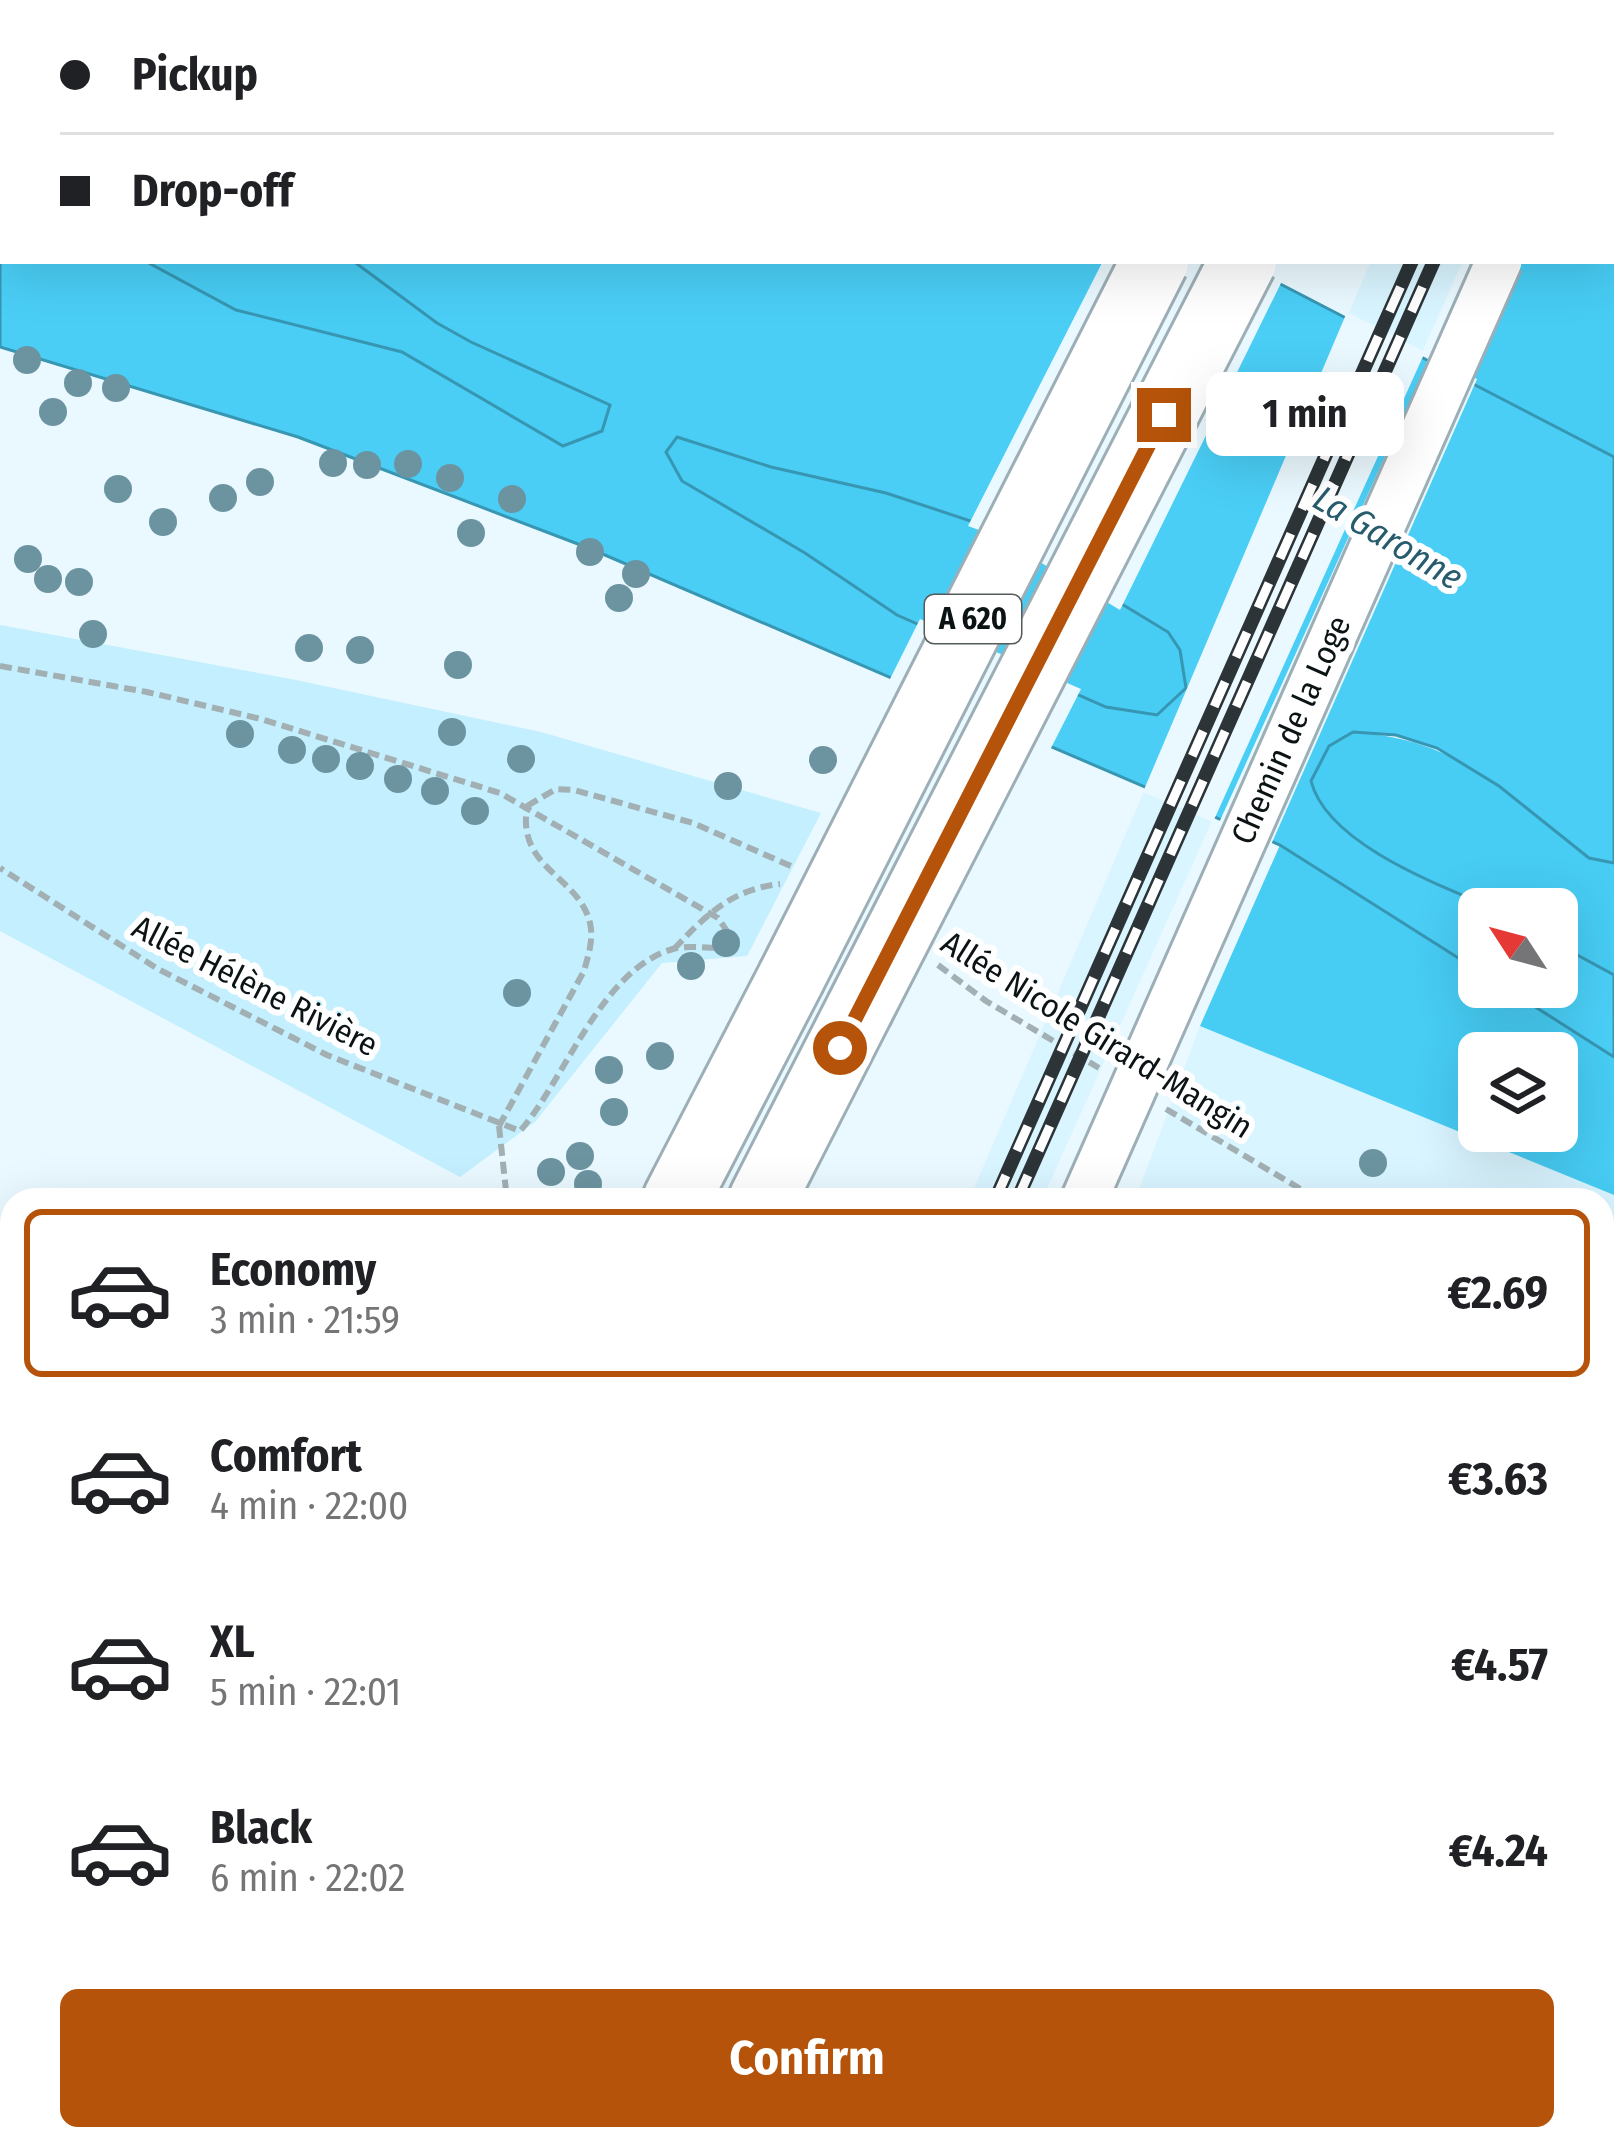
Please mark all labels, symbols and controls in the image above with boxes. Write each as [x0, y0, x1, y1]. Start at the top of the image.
text: Pickup [132, 48, 258, 102]
text: Drop-off [132, 164, 293, 218]
callout: 1 min [1206, 373, 1404, 457]
route end [1137, 388, 1191, 442]
text: 1 min [1263, 391, 1347, 437]
water label: La Garonne [1305, 476, 1471, 600]
road number: A 620 [925, 595, 1021, 643]
street label: Chemin de la Loge [1223, 610, 1359, 850]
north arrow [1458, 888, 1578, 1008]
map controls [1458, 888, 1578, 1152]
street label: Allée Hélène Rivière [126, 907, 384, 1065]
street label: Allée Nicole Girard-Mangin [934, 923, 1260, 1147]
route start [813, 1021, 867, 1075]
button: layers [1458, 1032, 1578, 1152]
icon: car [66, 1239, 174, 1347]
text: Economy [210, 1243, 376, 1297]
text: €2.69 [1447, 1266, 1548, 1320]
text: 3 min · 21:59 [210, 1297, 400, 1343]
icon: car [66, 1425, 174, 1533]
text: Comfort [210, 1429, 362, 1483]
text: €3.63 [1448, 1452, 1548, 1506]
text: 4 min · 22:00 [210, 1483, 408, 1529]
icon: car [66, 1611, 174, 1719]
text: XL [210, 1615, 255, 1669]
text: €4.57 [1451, 1638, 1548, 1692]
text: 5 min · 22:01 [210, 1669, 401, 1715]
icon: car [66, 1797, 174, 1905]
text: Black [210, 1801, 312, 1855]
text: €4.24 [1449, 1824, 1548, 1878]
text: 6 min · 22:02 [210, 1855, 405, 1901]
button: Confirm [60, 1989, 1554, 2127]

